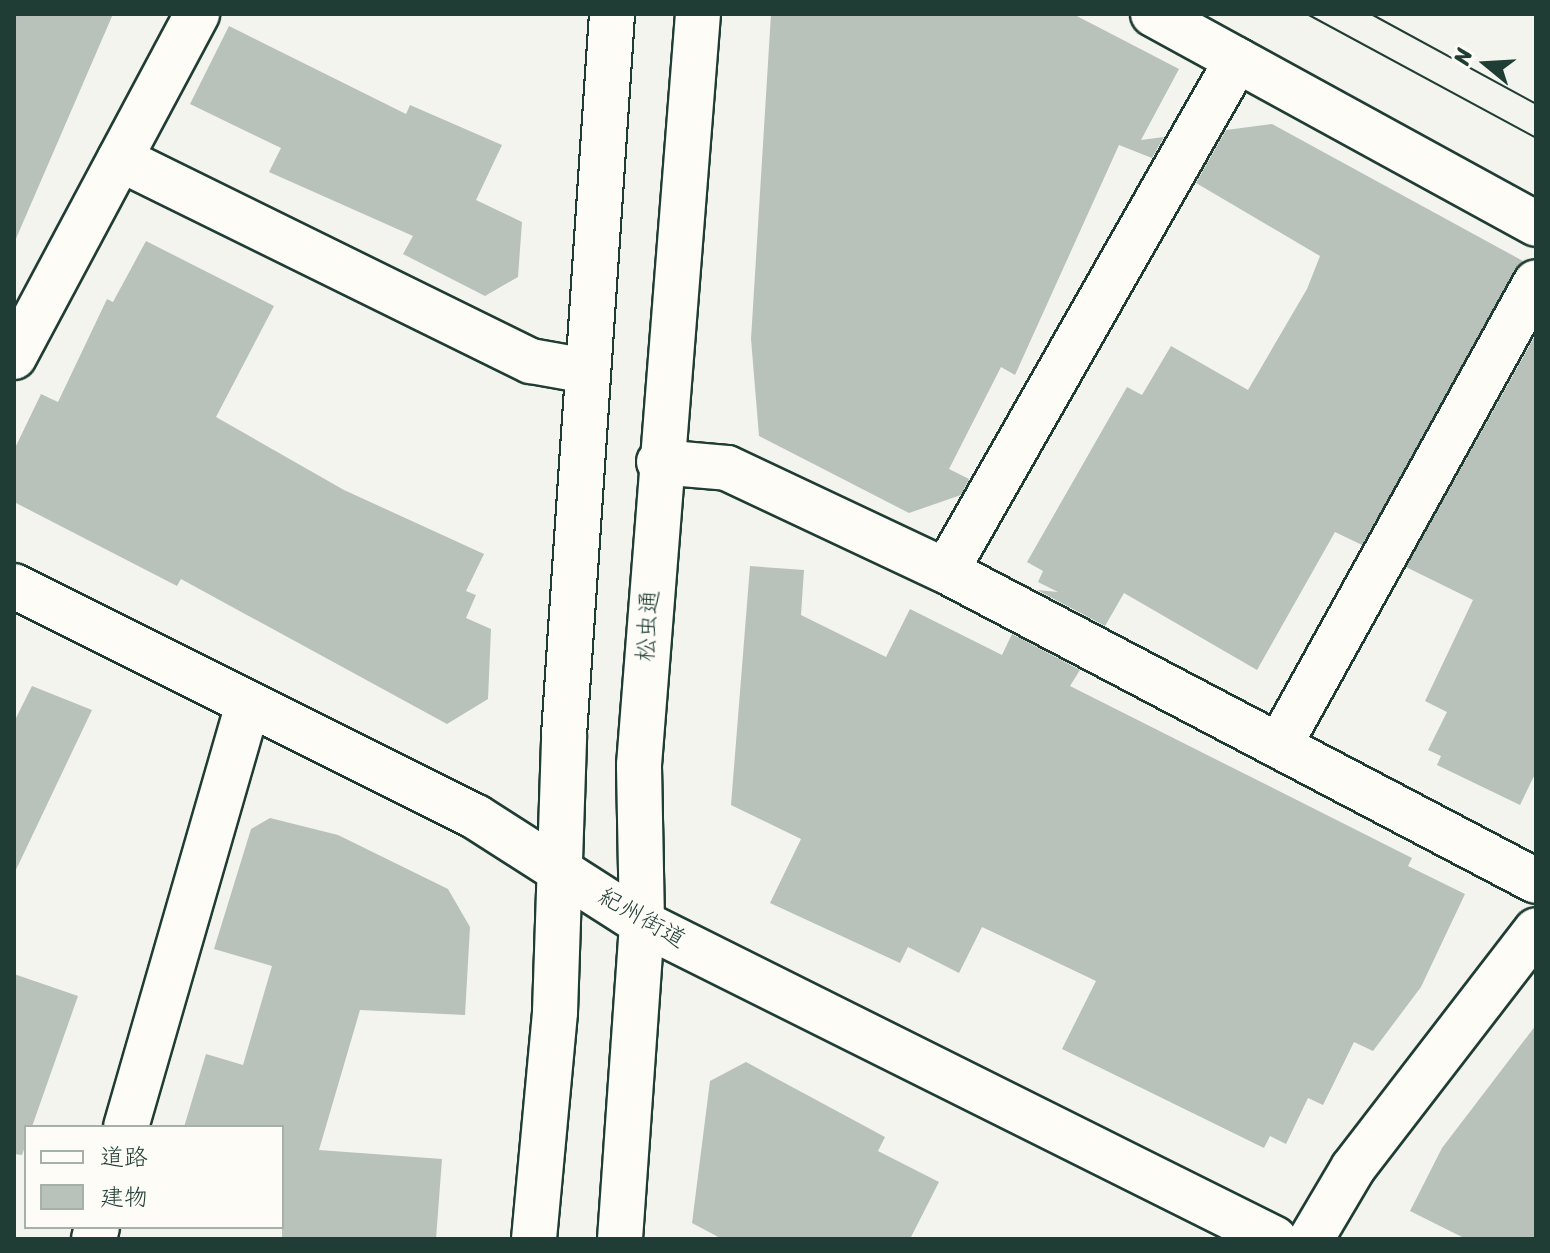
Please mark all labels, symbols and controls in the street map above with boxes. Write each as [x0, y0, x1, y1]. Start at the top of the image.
north arrow [1446, 24, 1526, 104]
text: N [1442, 43, 1484, 70]
street label: 松虫通 [631, 589, 665, 663]
street label: 紀州街道 [593, 882, 691, 954]
legend [24, 1125, 284, 1229]
text: 道路 [100, 1136, 148, 1178]
text: 建物 [100, 1176, 148, 1218]

